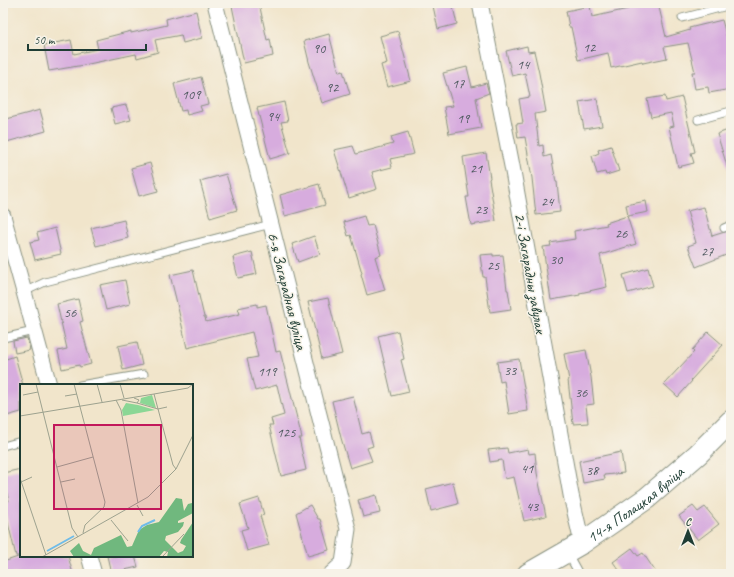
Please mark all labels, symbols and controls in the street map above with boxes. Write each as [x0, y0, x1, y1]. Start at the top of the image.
scale bar [28, 26, 146, 52]
text: 50 m [34, 32, 56, 48]
house number: 12 [583, 39, 597, 56]
house number: 90 [313, 40, 327, 57]
house number: 14 [517, 56, 531, 73]
house number: 17 [452, 75, 465, 92]
house number: 92 [326, 79, 340, 96]
house number: 109 [182, 86, 202, 103]
house number: 94 [267, 108, 281, 125]
house number: 19 [457, 110, 471, 127]
house number: 21 [470, 160, 483, 177]
house number: 24 [541, 193, 555, 210]
house number: 23 [475, 201, 489, 218]
street label: 2-і Загарадны завулак [510, 212, 551, 337]
house number: 26 [615, 225, 628, 242]
street label: 6-я Загарадная вуліца [263, 230, 312, 353]
house number: 27 [701, 243, 714, 260]
house number: 30 [550, 251, 564, 268]
house number: 25 [487, 257, 500, 274]
house number: 56 [64, 304, 77, 321]
house number: 33 [504, 362, 518, 379]
house number: 119 [258, 363, 278, 380]
inset map [20, 384, 193, 557]
house number: 36 [575, 384, 588, 401]
house number: 125 [277, 424, 296, 441]
house number: 41 [521, 460, 534, 477]
street label: 14-я Полацкая вуліца [583, 461, 689, 548]
house number: 38 [586, 462, 600, 479]
house number: 43 [526, 498, 540, 515]
north arrow [668, 511, 708, 551]
text: С [685, 514, 692, 528]

